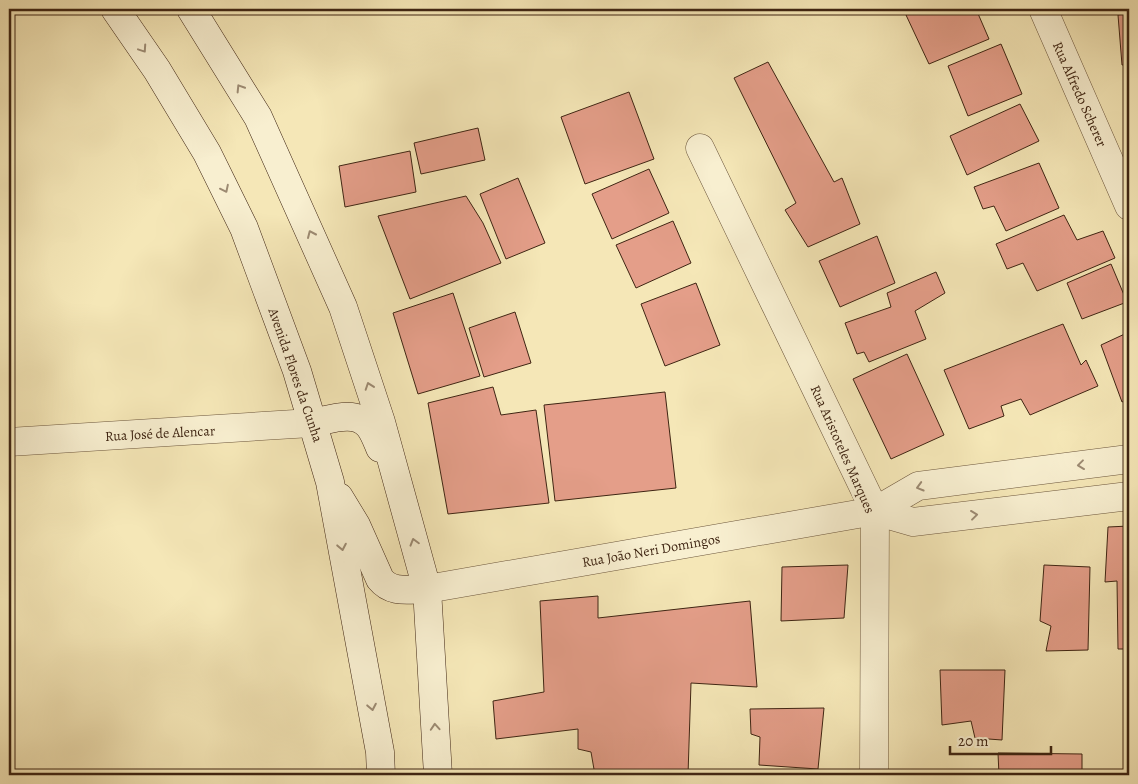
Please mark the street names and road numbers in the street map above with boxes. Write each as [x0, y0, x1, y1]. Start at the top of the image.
street label: Rua Alfredo Scherer [1048, 39, 1112, 150]
street label: Avenida Flores da Cunha [263, 305, 328, 445]
street label: Rua Aristoteles Marques [806, 382, 879, 516]
street label: Rua José de Alencar [105, 421, 216, 446]
street label: Rua João Neri Domingos [580, 529, 722, 572]

